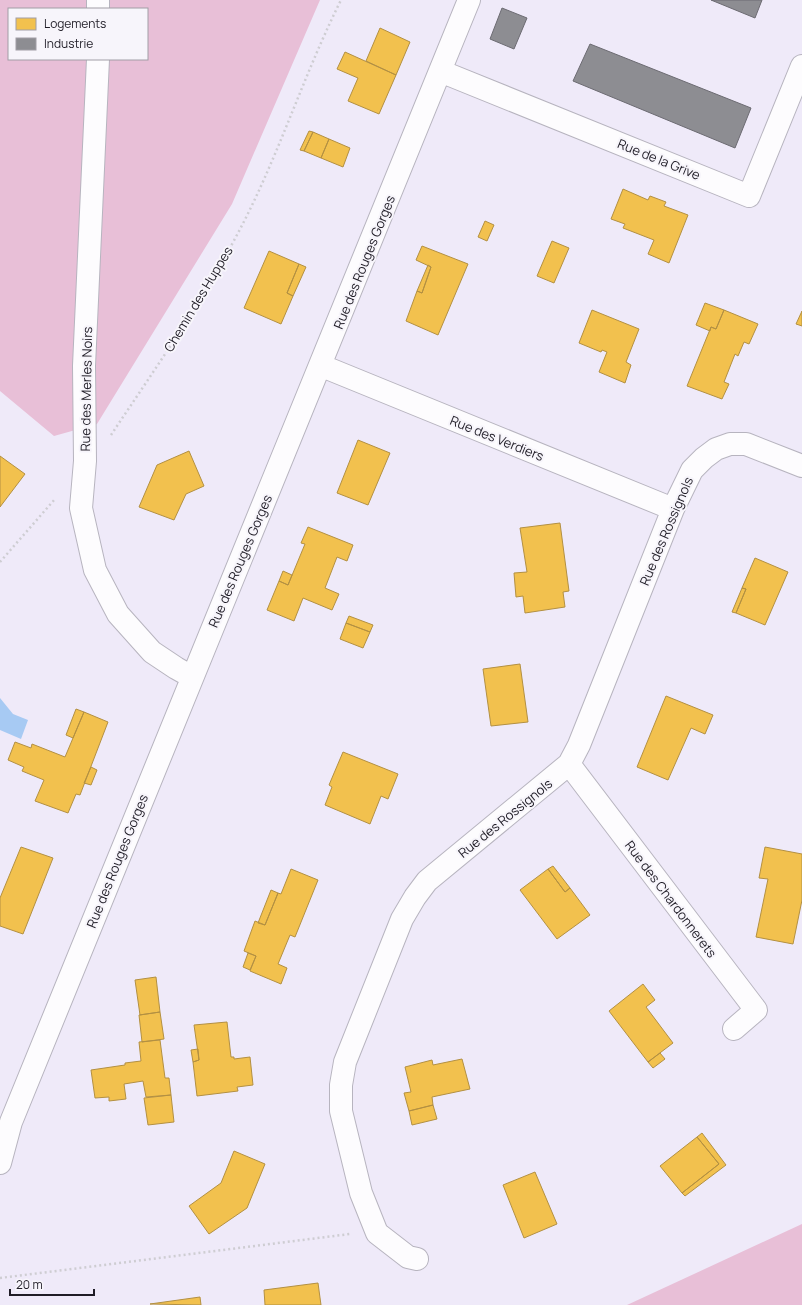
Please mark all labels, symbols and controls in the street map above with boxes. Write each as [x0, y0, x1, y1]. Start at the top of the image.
legend [8, 8, 148, 60]
text: Logements [44, 15, 106, 32]
text: Industrie [44, 35, 93, 52]
street label: Rue de la Grive [615, 134, 703, 184]
street label: Rue des Rouges Gorges [329, 192, 399, 331]
street label: Chemin des Huppes [159, 243, 237, 355]
street label: Rue des Merles Noirs [76, 326, 96, 452]
street label: Rue des Verdiers [447, 411, 547, 465]
street label: Rue des Rossignols [635, 474, 697, 588]
street label: Rue des Rouges Gorges [204, 492, 276, 630]
street label: Rue des Rossignols [454, 774, 556, 862]
street label: Rue des Rouges Gorges [82, 791, 152, 930]
street label: Rue des Chardonnerets [621, 837, 721, 961]
scale bar [10, 1271, 94, 1297]
text: 20 m [16, 1276, 43, 1293]

